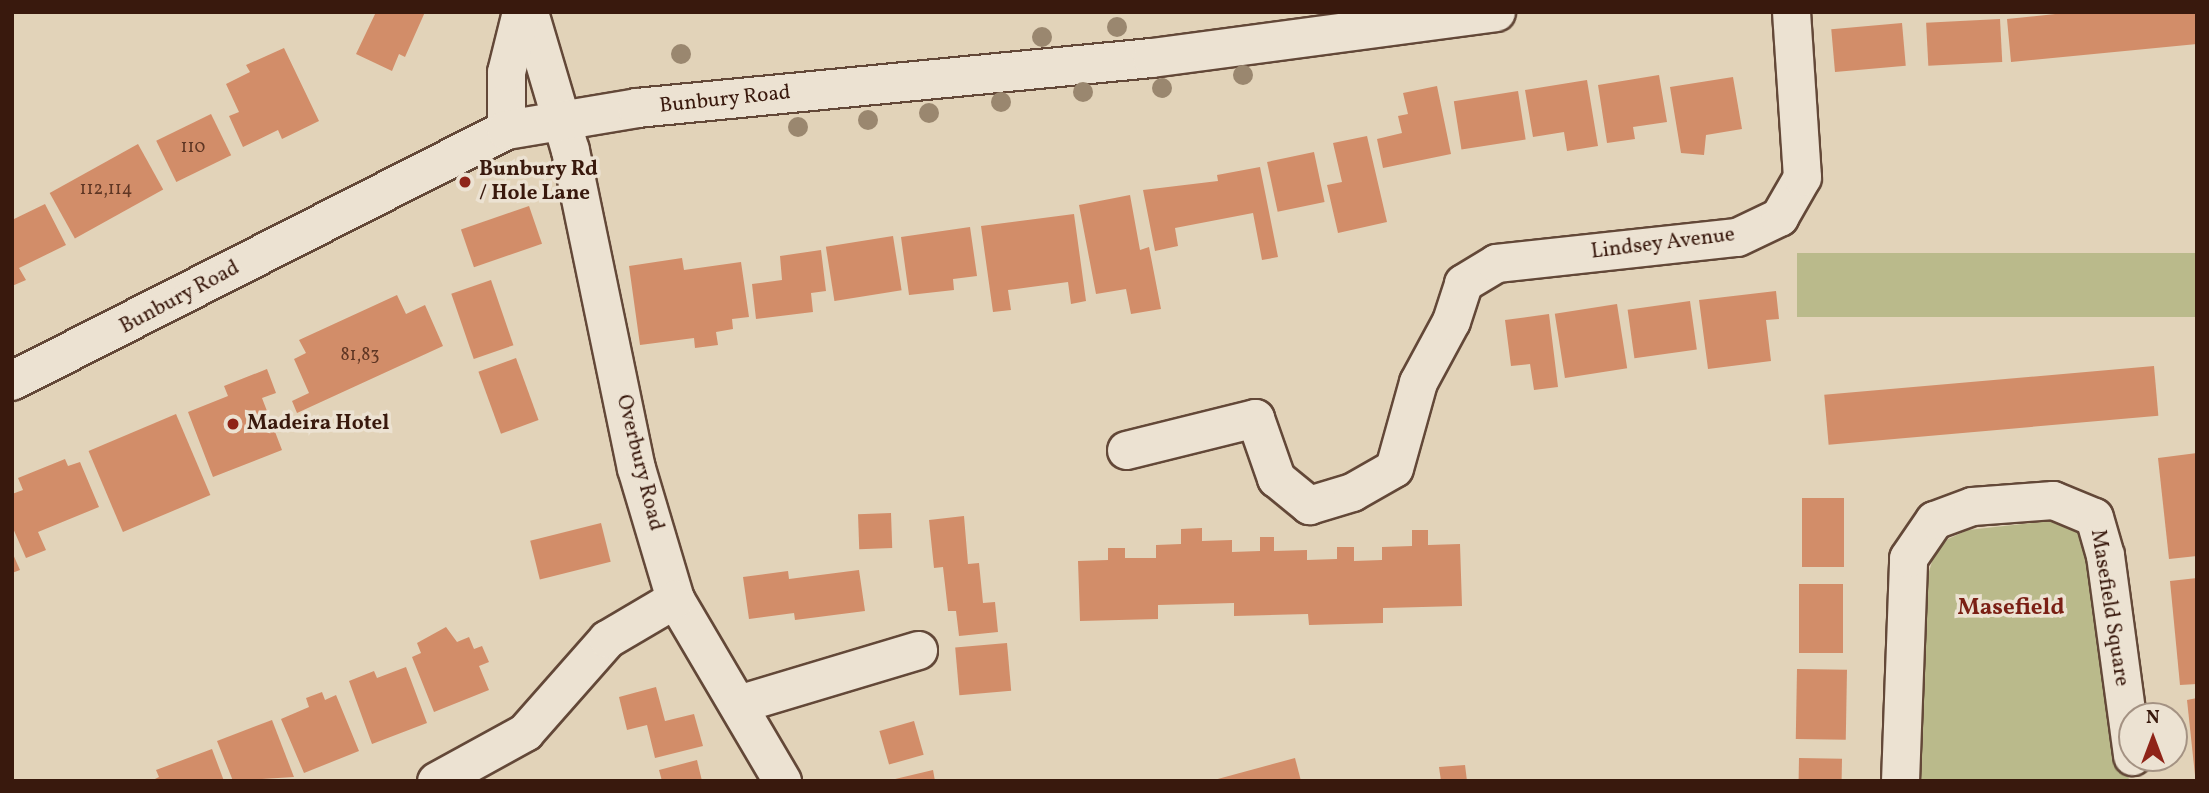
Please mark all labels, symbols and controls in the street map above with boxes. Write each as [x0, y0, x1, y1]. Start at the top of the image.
street label: Bunbury Road [658, 81, 792, 119]
house number: 110 [181, 137, 205, 159]
place label: Bunbury Rd / Hole Lane [479, 157, 598, 207]
marker: Bunbury Rd / Hole Lane [457, 174, 473, 190]
house number: 112,114 [79, 179, 133, 201]
street label: Lindsey Avenue [1589, 223, 1737, 265]
street label: Bunbury Road [116, 256, 244, 340]
house number: 81,83 [340, 345, 380, 367]
street label: Overbury Road [610, 392, 668, 534]
place label: Madeira Hotel [247, 411, 389, 437]
marker: Madeira Hotel [225, 416, 241, 432]
street label: Masefield Square [2084, 528, 2134, 688]
district label: Masefield [1958, 594, 2064, 622]
north arrow [2118, 702, 2188, 772]
text: N [2146, 705, 2160, 731]

